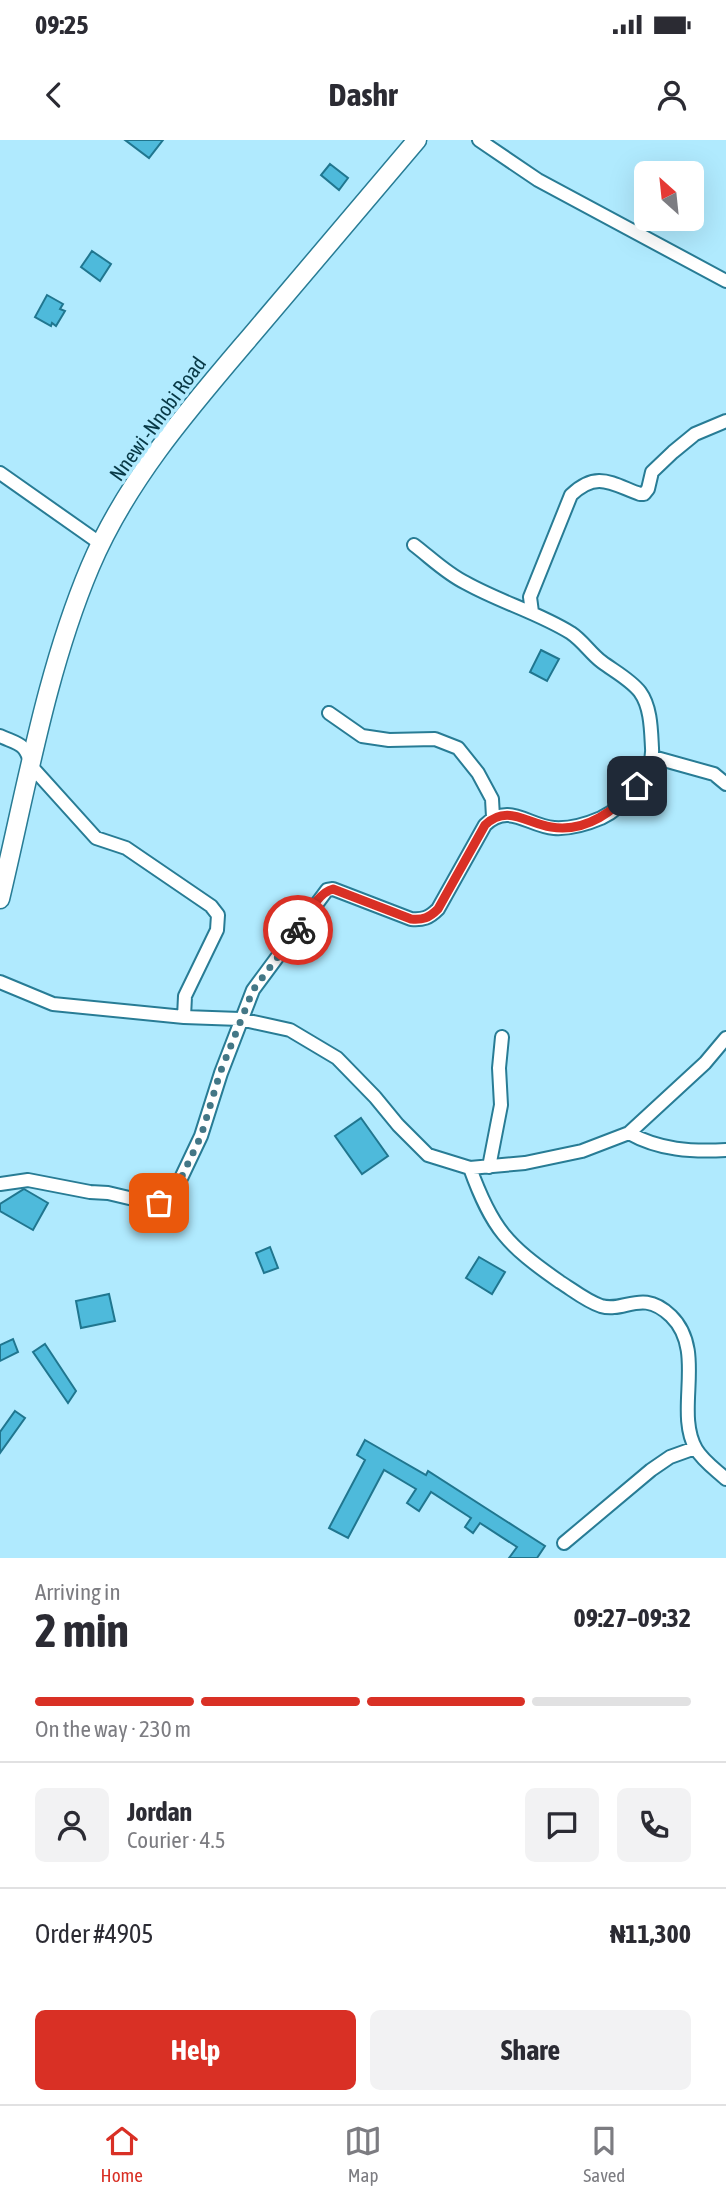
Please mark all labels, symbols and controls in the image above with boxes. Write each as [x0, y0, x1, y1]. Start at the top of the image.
text: 09:25 [35, 10, 89, 40]
icon: back [35, 76, 73, 114]
text: Dashr [328, 76, 398, 113]
icon: person [653, 76, 691, 114]
north arrow [634, 161, 704, 231]
map controls [634, 161, 704, 231]
street label: Nnewi -Nnobi Road [104, 352, 210, 485]
pin [607, 756, 667, 816]
icon: home [618, 767, 656, 805]
courier [263, 895, 333, 965]
icon: bike [279, 911, 317, 949]
pin [129, 1173, 189, 1233]
icon: bag [140, 1184, 178, 1222]
text: Arriving in [35, 1579, 121, 1605]
text: 09:27–09:32 [574, 1603, 691, 1633]
text: 2 min [35, 1604, 129, 1657]
text: On the way · 230 m [35, 1716, 191, 1742]
button: person [35, 1788, 109, 1862]
button: chat [525, 1788, 599, 1862]
button: phone [617, 1788, 691, 1862]
text: Jordan [127, 1797, 192, 1827]
text: Courier · 4.5 [127, 1827, 226, 1853]
text: Order #4905 [35, 1919, 154, 1949]
text: ₦11,300 [610, 1919, 691, 1949]
button: Help [35, 2010, 356, 2090]
button: Share [370, 2010, 691, 2090]
tab: Home [101, 2122, 143, 2186]
tab: Map [344, 2122, 382, 2186]
tab: Saved [583, 2122, 625, 2186]

